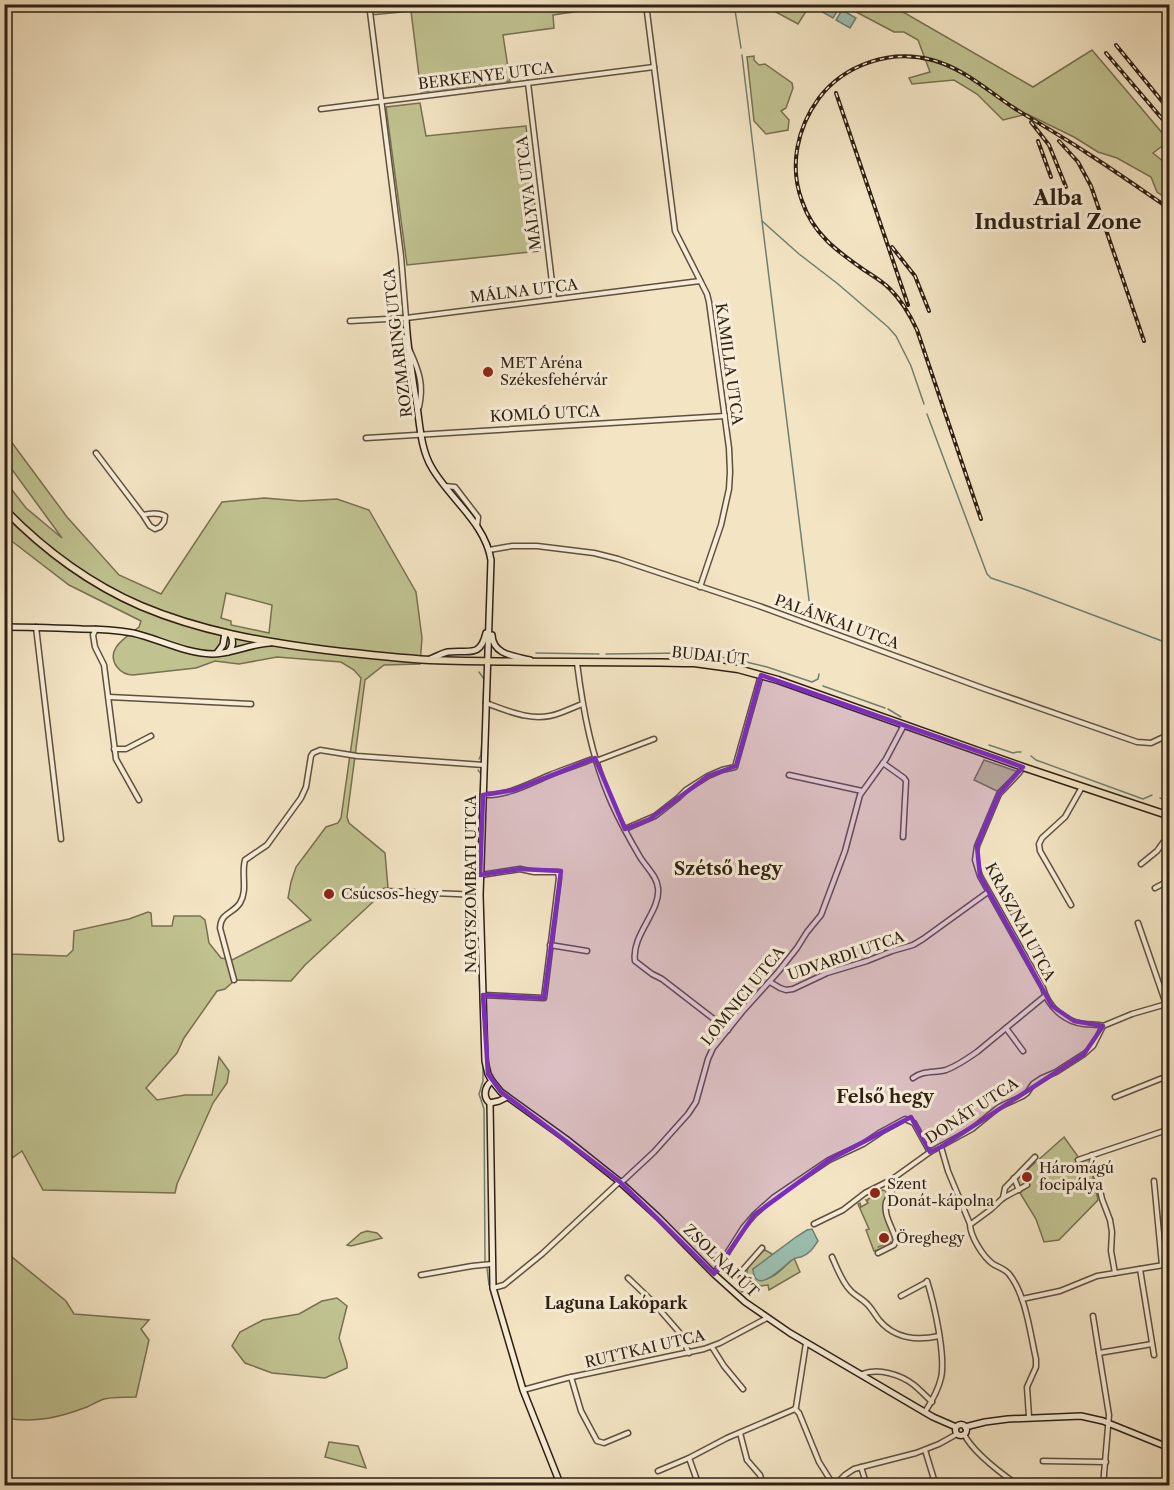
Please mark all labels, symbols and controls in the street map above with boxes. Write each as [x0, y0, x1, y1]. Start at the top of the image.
street label: BERKENYE UTCA [417, 58, 556, 93]
street label: MÁLYVA UTCA [512, 134, 545, 251]
district label: Alba Industrial Zone [974, 185, 1142, 234]
street label: ROZMARING UTCA [379, 267, 416, 419]
street label: MÁLNA UTCA [469, 274, 580, 307]
street label: KAMILLA UTCA [712, 302, 748, 427]
place label: MET Aréna Székesfehérvár [500, 353, 608, 389]
marker: MET Aréna Székesfehérvár [481, 365, 495, 379]
street label: KOMLÓ UTCA [489, 401, 601, 426]
street label: PALÁNKAI UTCA [772, 590, 903, 653]
street label: BUDAI ÚT [671, 642, 750, 669]
street label: NAGYSZOMBATI UTCA [461, 794, 480, 973]
district label: Szétső hegy [674, 858, 783, 880]
street label: KRASZNAI UTCA [981, 859, 1060, 985]
place label: Csúcsos-hegy [341, 884, 440, 903]
marker: Csúcsos-hegy [322, 887, 336, 901]
street label: UDVARDI UTCA [785, 926, 907, 984]
street label: LOMNICI UTCA [697, 942, 789, 1049]
street label: DONÁT UTCA [922, 1073, 1023, 1148]
district label: Felső hegy [836, 1086, 935, 1108]
place label: Háromágú focipálya [1039, 1158, 1114, 1194]
marker: Háromágú focipálya [1020, 1170, 1034, 1184]
place label: Szent Donát-kápolna [887, 1174, 994, 1210]
marker: Szent Donát-kápolna [868, 1186, 882, 1200]
street label: ZSOLNAI ÚT [680, 1220, 763, 1302]
place label: Öreghegy [896, 1228, 966, 1247]
marker: Öreghegy [877, 1231, 891, 1245]
district label: Laguna Lakópark [544, 1293, 688, 1313]
street label: RUTTKAI UTCA [583, 1325, 708, 1372]

